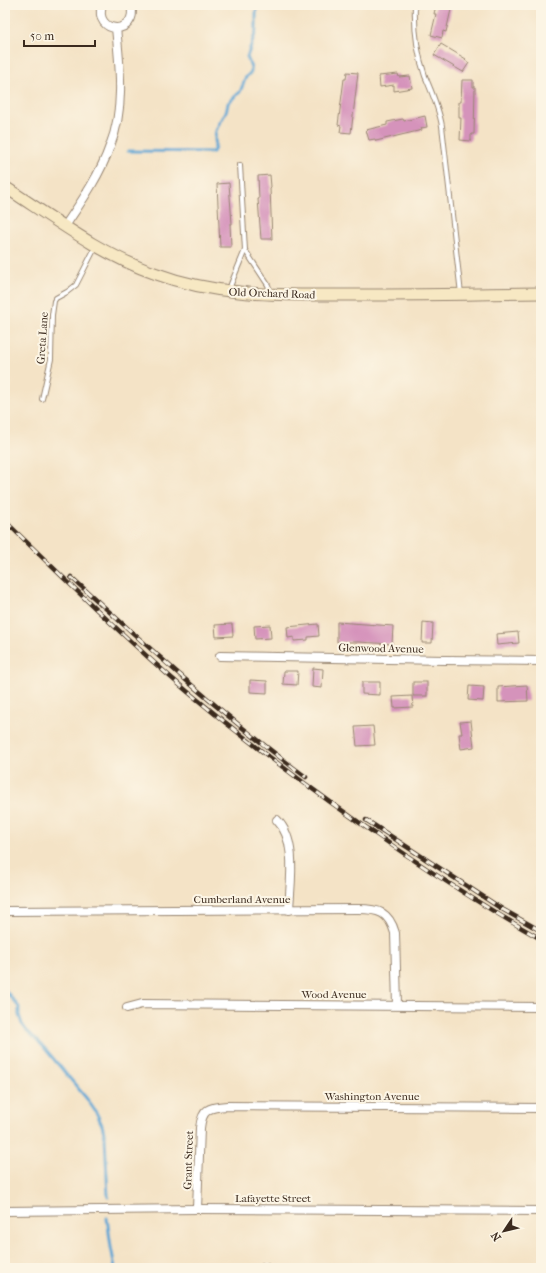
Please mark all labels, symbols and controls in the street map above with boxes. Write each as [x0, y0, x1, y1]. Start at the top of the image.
scale bar [24, 22, 95, 48]
text: 50 m [30, 29, 54, 43]
street label: Old Orchard Road [228, 285, 317, 302]
street label: Greta Lane [34, 311, 51, 365]
street label: Glenwood Avenue [338, 641, 424, 656]
street label: Cumberland Avenue [194, 893, 291, 906]
street label: Wood Avenue [300, 988, 367, 1001]
street label: Washington Avenue [324, 1090, 420, 1103]
street label: Grant Street [181, 1130, 196, 1190]
street label: Lafayette Street [235, 1192, 311, 1205]
north arrow [484, 1211, 524, 1251]
text: N [488, 1229, 504, 1244]

